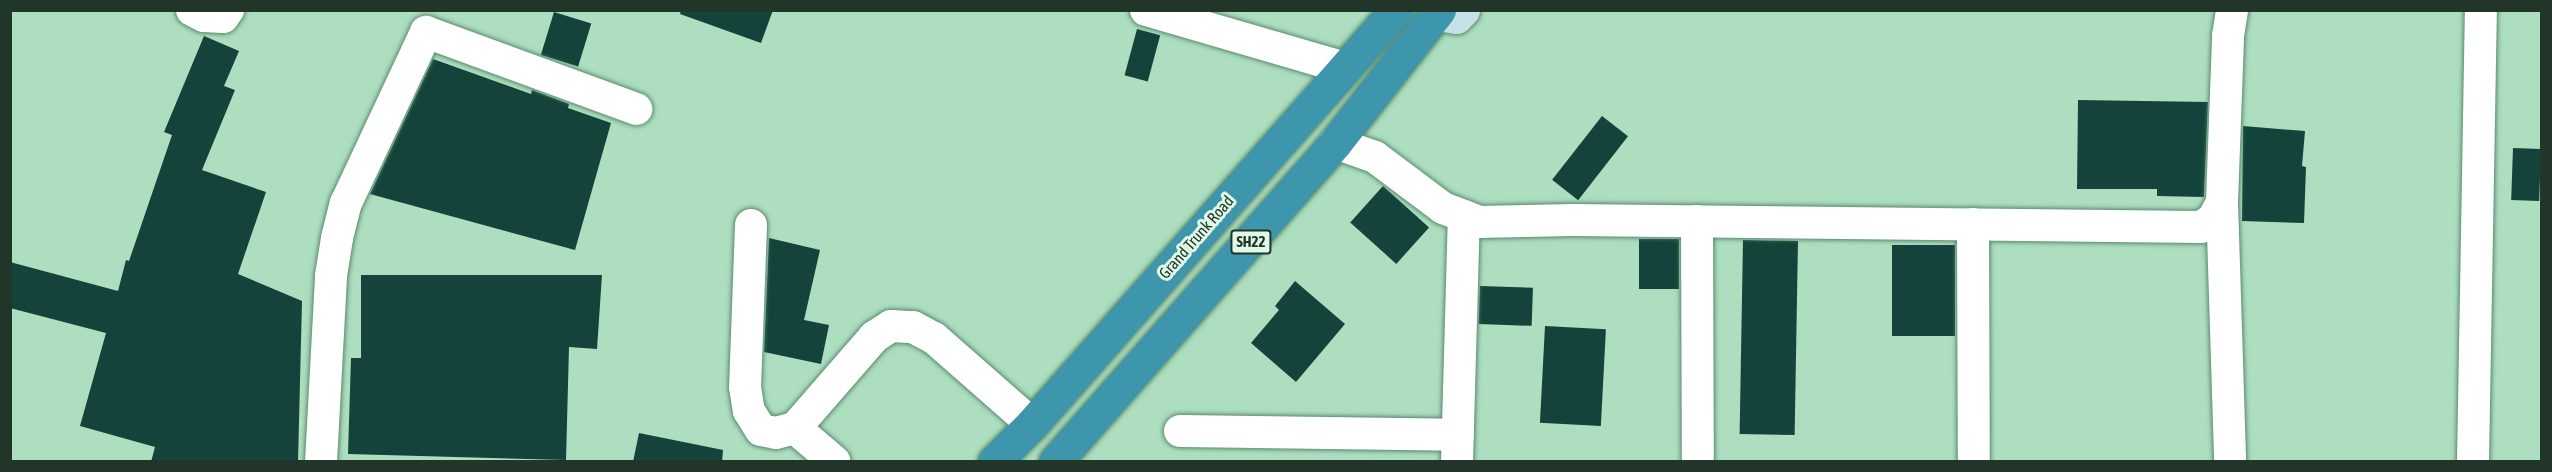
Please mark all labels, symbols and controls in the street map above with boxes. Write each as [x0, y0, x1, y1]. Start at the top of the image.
street label: Grand Trunk Road [1155, 191, 1237, 283]
road number: SH22 [1230, 230, 1272, 254]

